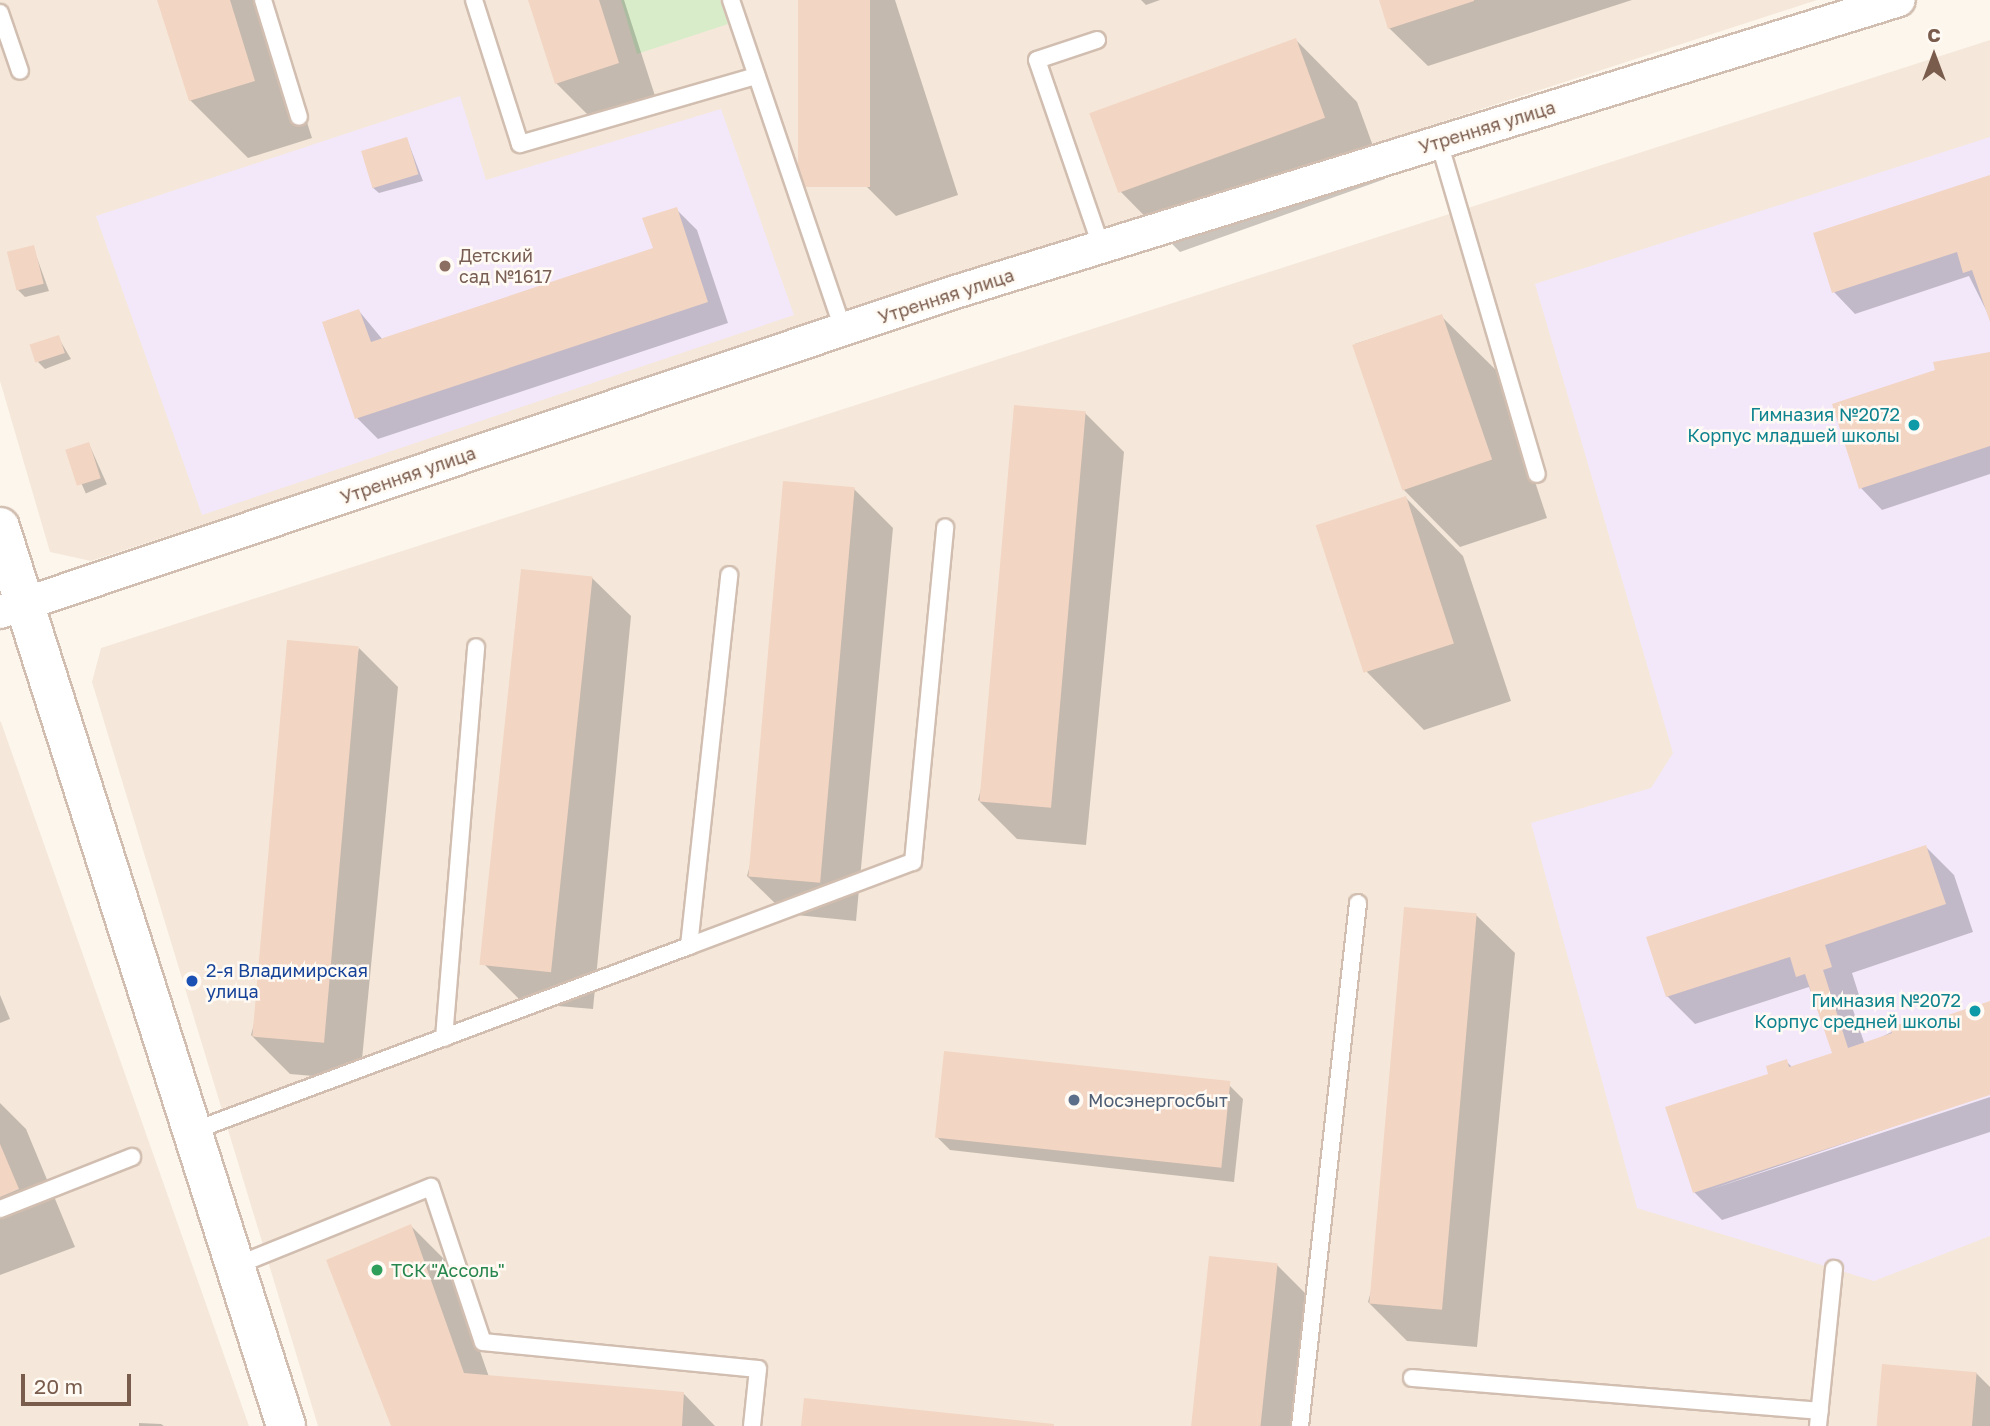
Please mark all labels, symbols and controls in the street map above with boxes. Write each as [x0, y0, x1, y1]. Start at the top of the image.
north arrow [1899, 21, 1969, 91]
text: С [1927, 23, 1941, 46]
street label: Утренняя улица [1416, 96, 1558, 158]
place label: Детский сад №1617 [459, 245, 552, 288]
marker: Детский сад №1617 [437, 258, 453, 274]
street label: Утренняя улица [875, 264, 1017, 328]
place label: Гимназия №2072 Корпус младшей школы [1687, 404, 1900, 446]
marker: Гимназия №2072 Корпус младшей школы [1906, 417, 1922, 433]
street label: Утренняя улица [337, 442, 479, 508]
place label: 2-я Владимирская улица [206, 960, 368, 1002]
marker: 2-я Владимирская улица [184, 973, 200, 989]
place label: Гимназия №2072 Корпус средней школы [1754, 990, 1961, 1032]
marker: Гимназия №2072 Корпус средней школы [1967, 1003, 1983, 1019]
place label: Мосэнергосбыт [1088, 1089, 1228, 1111]
marker: Мосэнергосбыт [1066, 1092, 1082, 1108]
place label: ТСК "Ассоль" [391, 1259, 505, 1281]
marker: ТСК "Ассоль" [369, 1262, 385, 1278]
scale bar [24, 1360, 135, 1404]
text: 20 m [34, 1373, 83, 1399]

